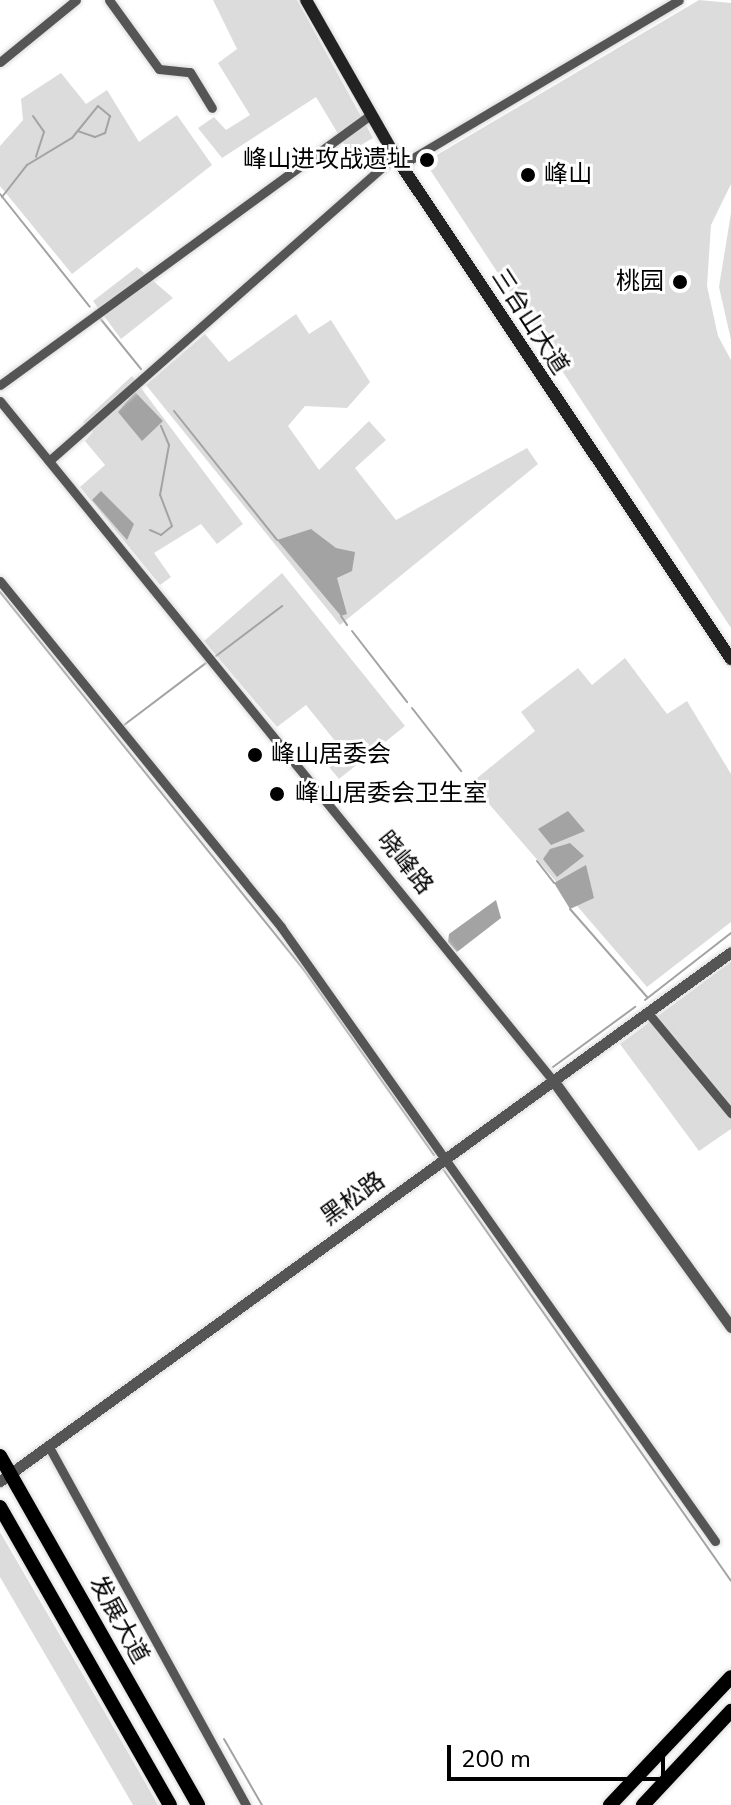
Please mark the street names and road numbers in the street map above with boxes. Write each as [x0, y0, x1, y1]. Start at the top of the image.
street label: 三台山大道 [485, 264, 575, 380]
street label: 晓峰路 [371, 826, 439, 900]
street label: 黑松路 [315, 1166, 391, 1232]
street label: 发展大道 [83, 1571, 155, 1669]

